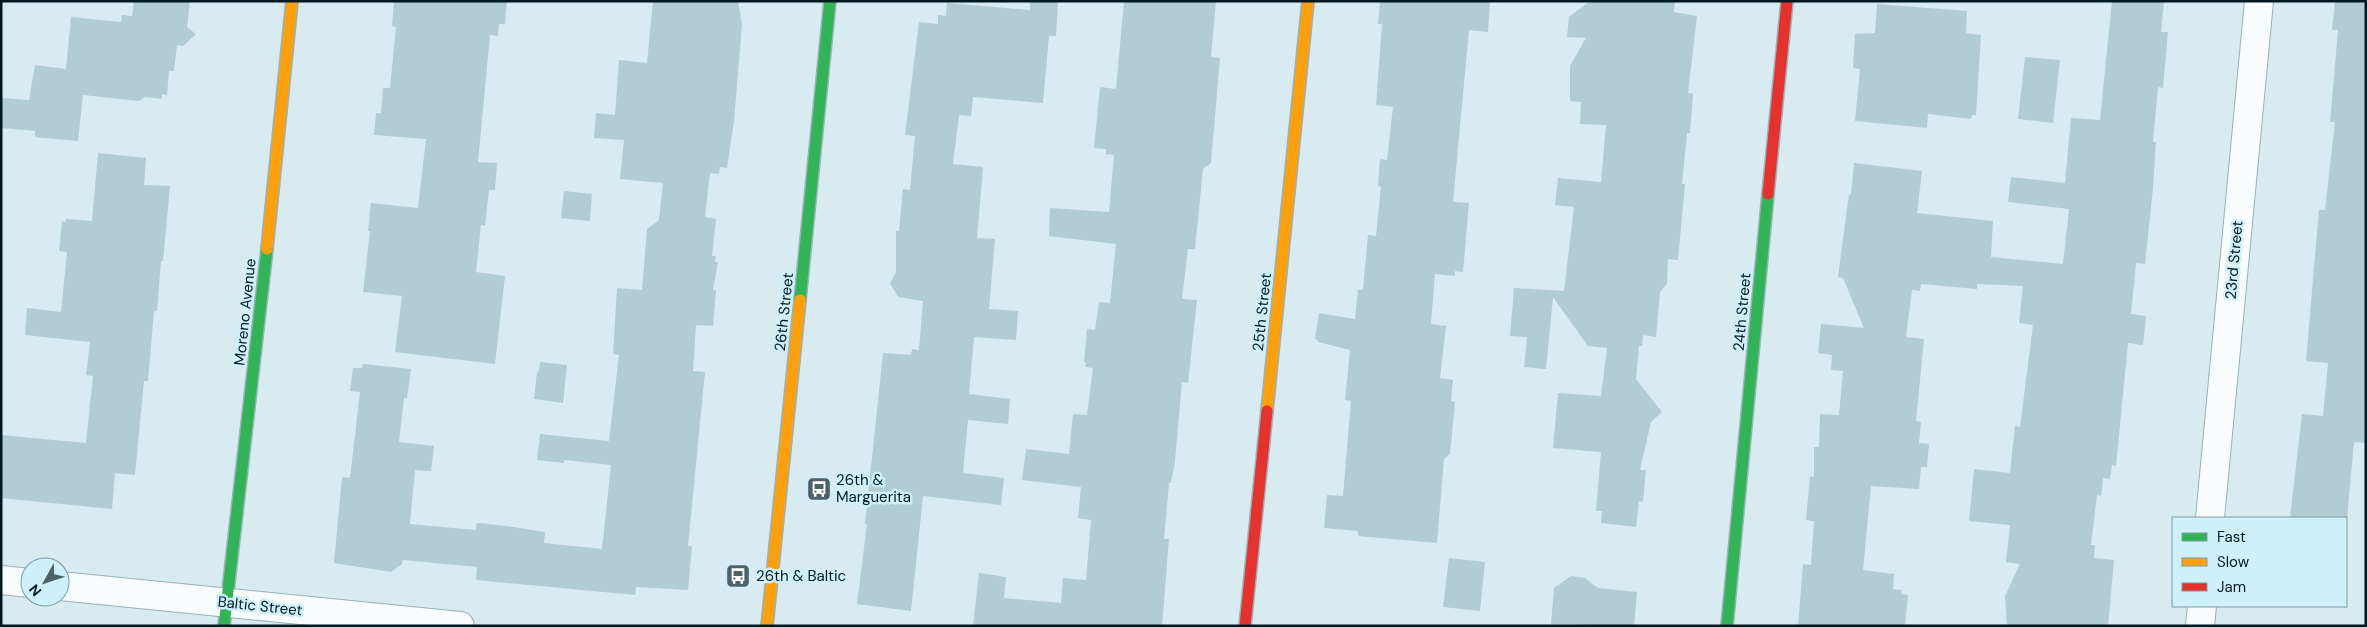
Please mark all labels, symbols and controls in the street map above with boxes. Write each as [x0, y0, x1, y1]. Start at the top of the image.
street label: 23rd Street [2221, 220, 2247, 300]
street label: Moreno Avenue [229, 257, 261, 367]
street label: 26th Street [770, 272, 798, 352]
street label: 25th Street [1248, 272, 1276, 352]
street label: 24th Street [1729, 272, 1755, 352]
place label: 26th & Marguerita [836, 470, 911, 507]
bus stop icon: 26th & Marguerita [806, 476, 832, 502]
legend [2172, 517, 2347, 607]
text: Fast [2217, 527, 2246, 547]
text: Slow [2217, 552, 2250, 572]
north arrow [20, 557, 70, 607]
bus stop icon: 26th & Baltic [725, 563, 751, 589]
place label: 26th & Baltic [756, 566, 846, 586]
text: Jam [2217, 577, 2246, 597]
text: N [25, 581, 45, 600]
street label: Baltic Street [217, 592, 303, 620]

